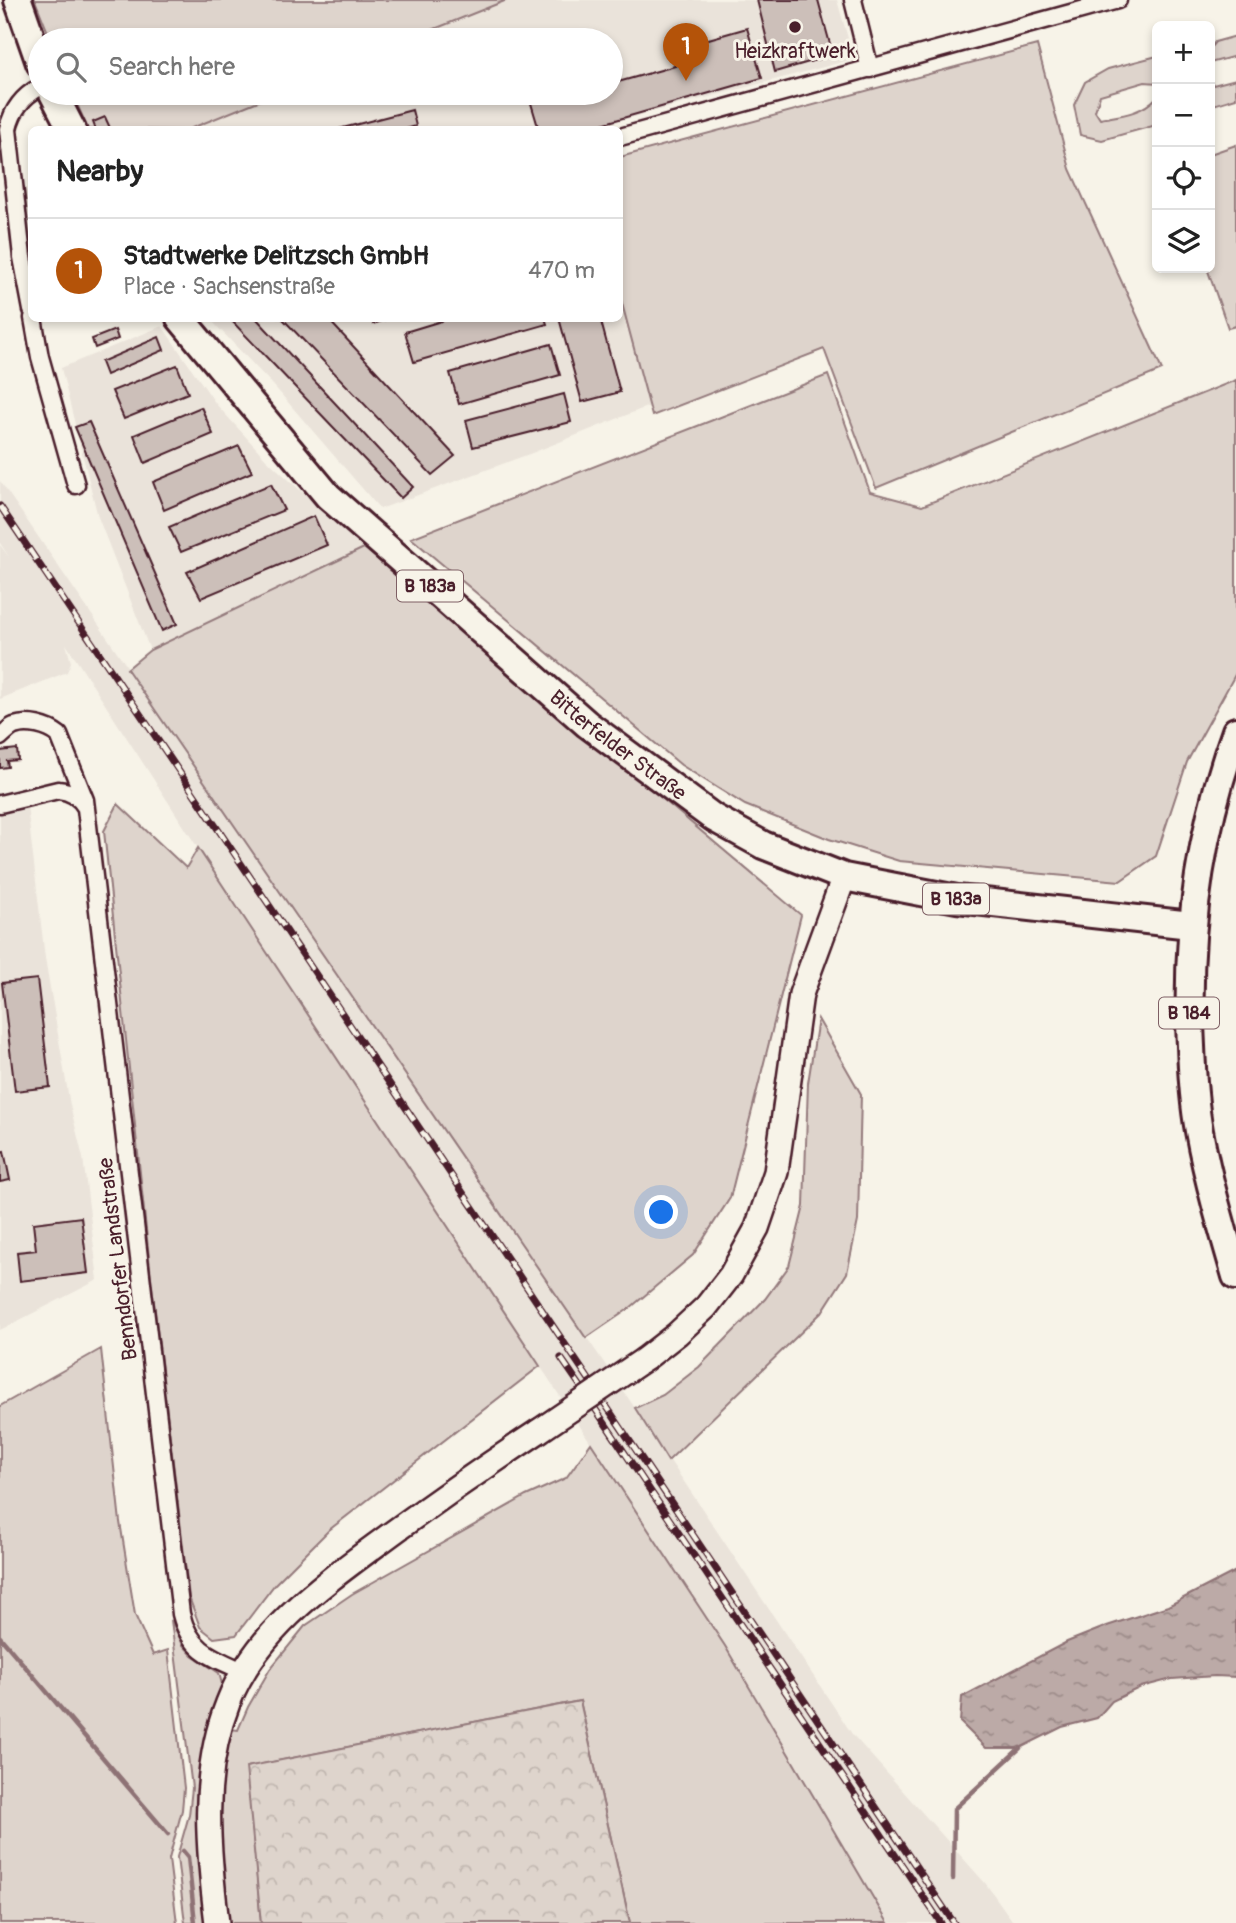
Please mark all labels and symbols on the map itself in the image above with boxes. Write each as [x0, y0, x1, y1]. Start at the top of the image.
marker: Heizkraftwerk [787, 19, 803, 35]
pin: 1 [663, 23, 709, 81]
place label: Heizkraftwerk [734, 38, 856, 65]
road number: B 183a [397, 570, 463, 601]
street label: Bitterfelder Straße [544, 684, 692, 807]
road number: B 183a [923, 884, 989, 914]
road number: B 184 [1159, 998, 1219, 1028]
street label: Benndorfer Landstraße [92, 1155, 144, 1362]
your location [644, 1195, 678, 1229]

